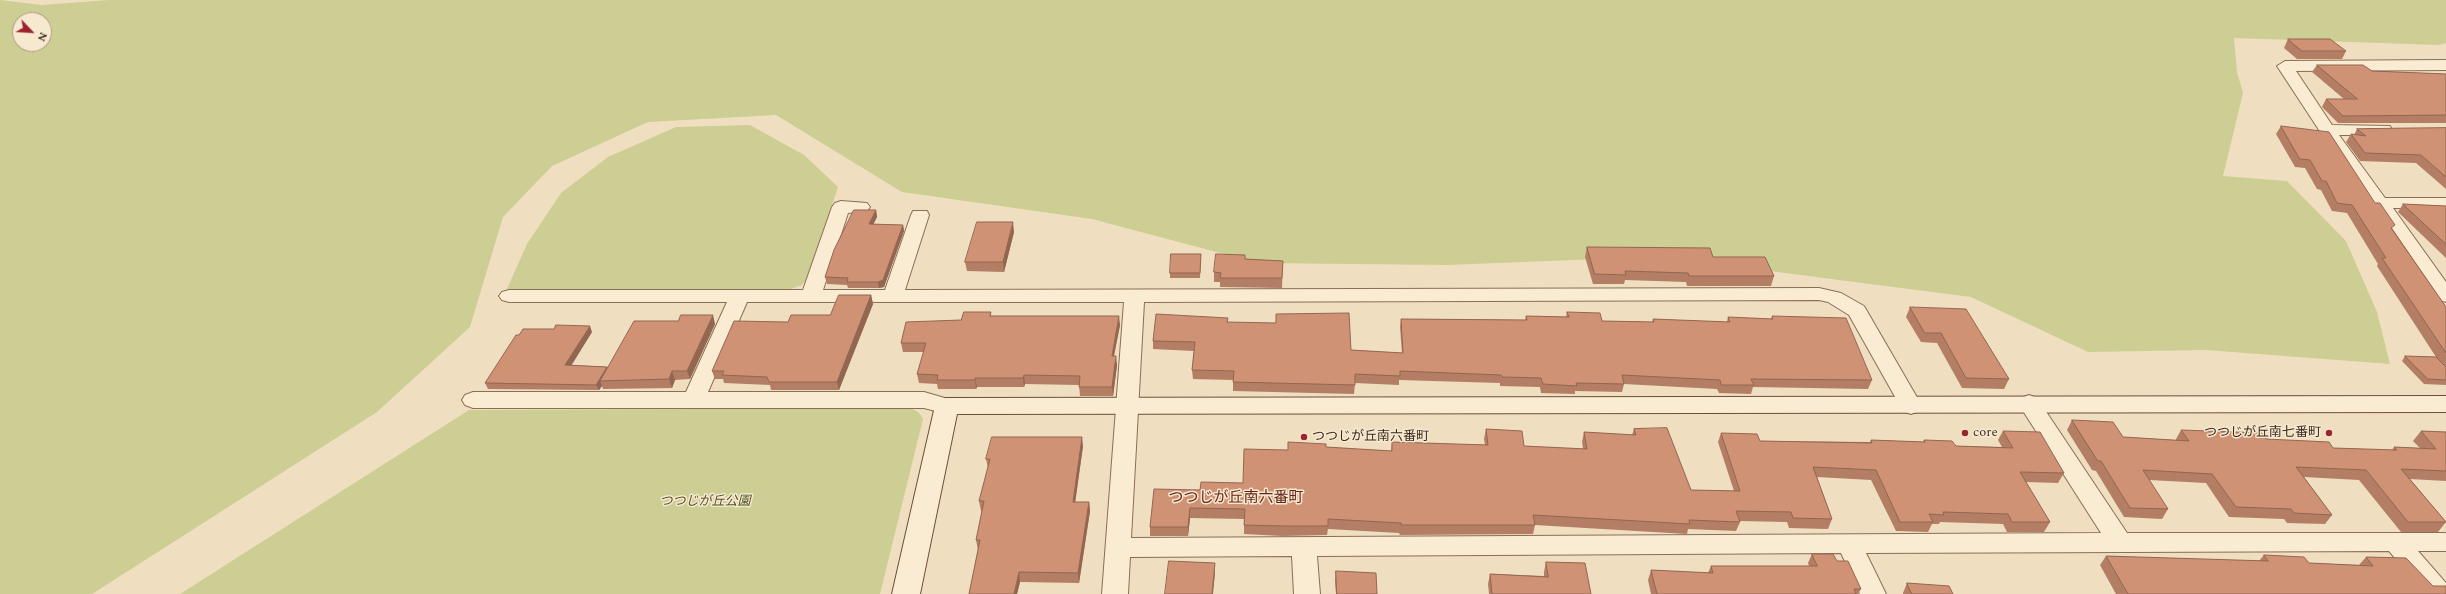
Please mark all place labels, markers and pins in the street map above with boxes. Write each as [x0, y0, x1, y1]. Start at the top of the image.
place label: core [1973, 425, 1998, 441]
place label: つつじが丘南七番町 [2204, 425, 2321, 441]
marker: core [1960, 428, 1970, 438]
marker: つつじが丘南七番町 [2324, 428, 2334, 438]
place label: つつじが丘南六番町 [1312, 429, 1429, 445]
marker: つつじが丘南六番町 [1299, 432, 1309, 442]

